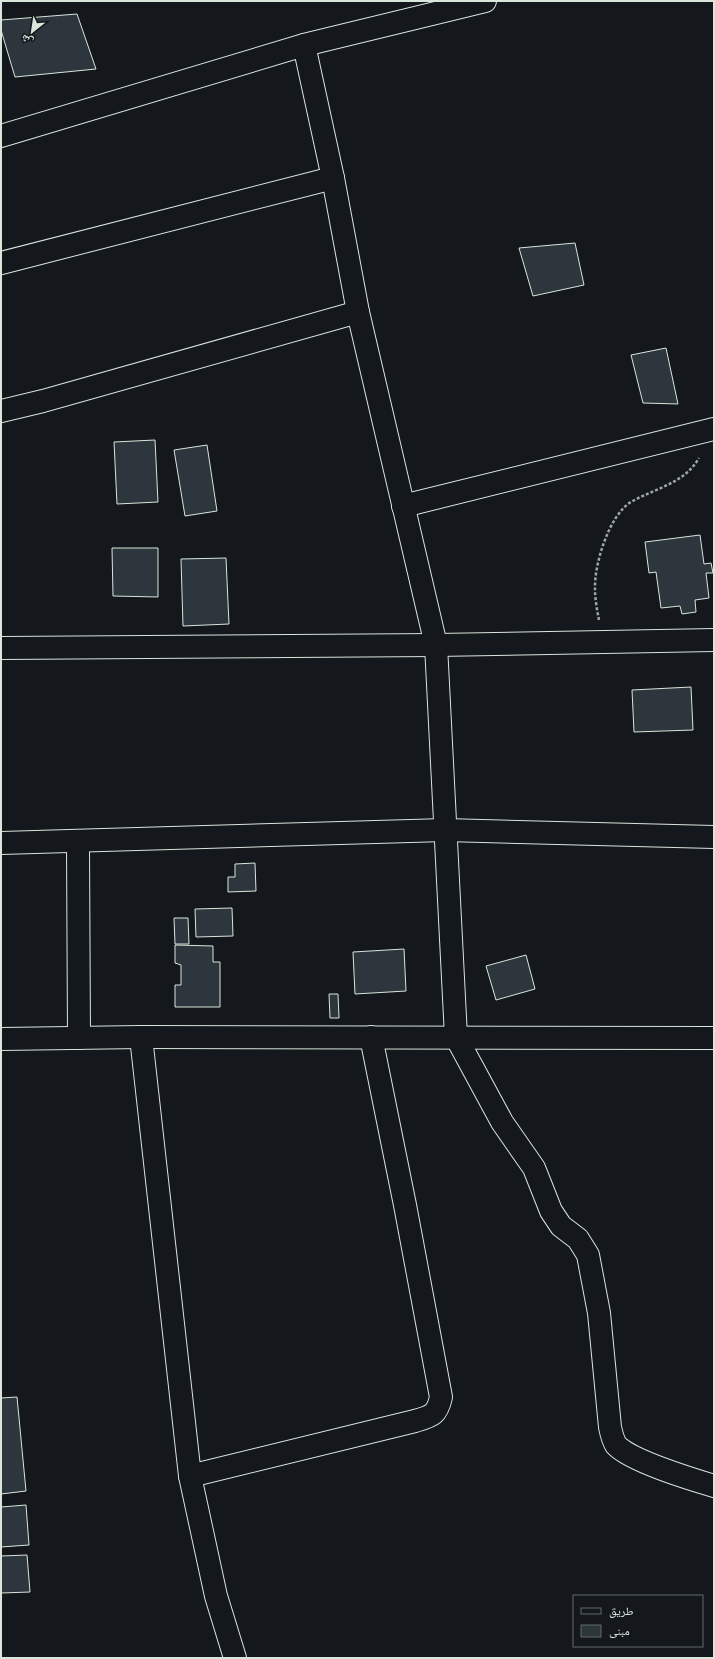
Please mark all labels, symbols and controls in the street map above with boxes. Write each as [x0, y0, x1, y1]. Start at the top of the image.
north arrow [12, 12, 52, 52]
text: ش [18, 31, 36, 50]
legend [573, 1595, 703, 1647]
text: طريق [609, 1603, 634, 1618]
text: مبنى [609, 1623, 630, 1638]

